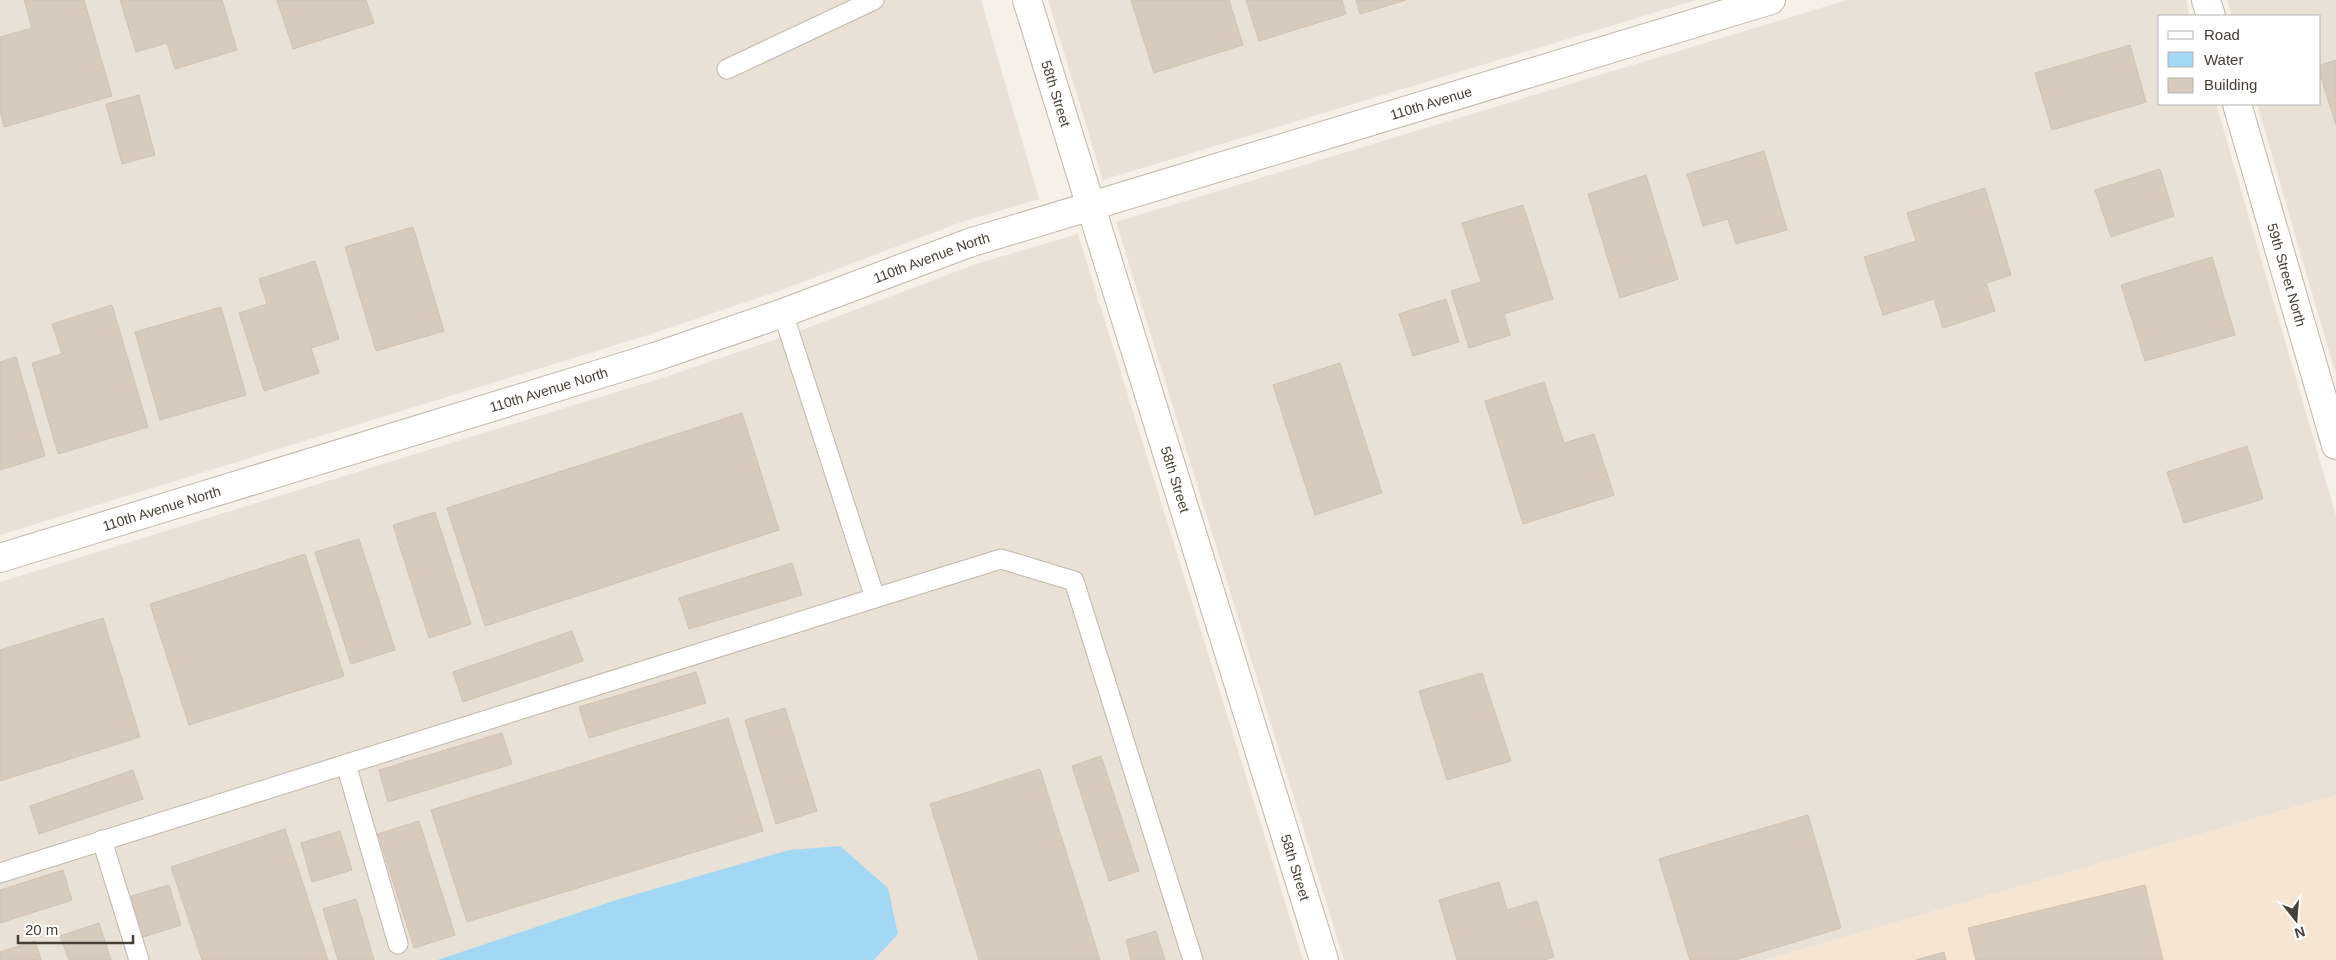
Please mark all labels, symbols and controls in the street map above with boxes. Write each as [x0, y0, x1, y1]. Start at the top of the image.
legend [2158, 15, 2321, 105]
text: Road [2204, 26, 2240, 43]
text: Water [2204, 51, 2243, 68]
street label: 58th Street [1038, 59, 1074, 129]
text: Building [2204, 76, 2257, 93]
street label: 110th Avenue [1388, 83, 1474, 123]
street label: 59th Street North [2264, 221, 2309, 328]
street label: 110th Avenue North [871, 229, 991, 286]
street label: 110th Avenue North [488, 364, 610, 415]
street label: 58th Street [1158, 444, 1193, 515]
street label: 110th Avenue North [101, 483, 223, 534]
street label: 58th Street [1278, 832, 1313, 903]
north arrow [2271, 895, 2321, 945]
scale bar [18, 912, 132, 944]
text: 20 m [25, 921, 58, 938]
text: N [2293, 923, 2307, 942]

